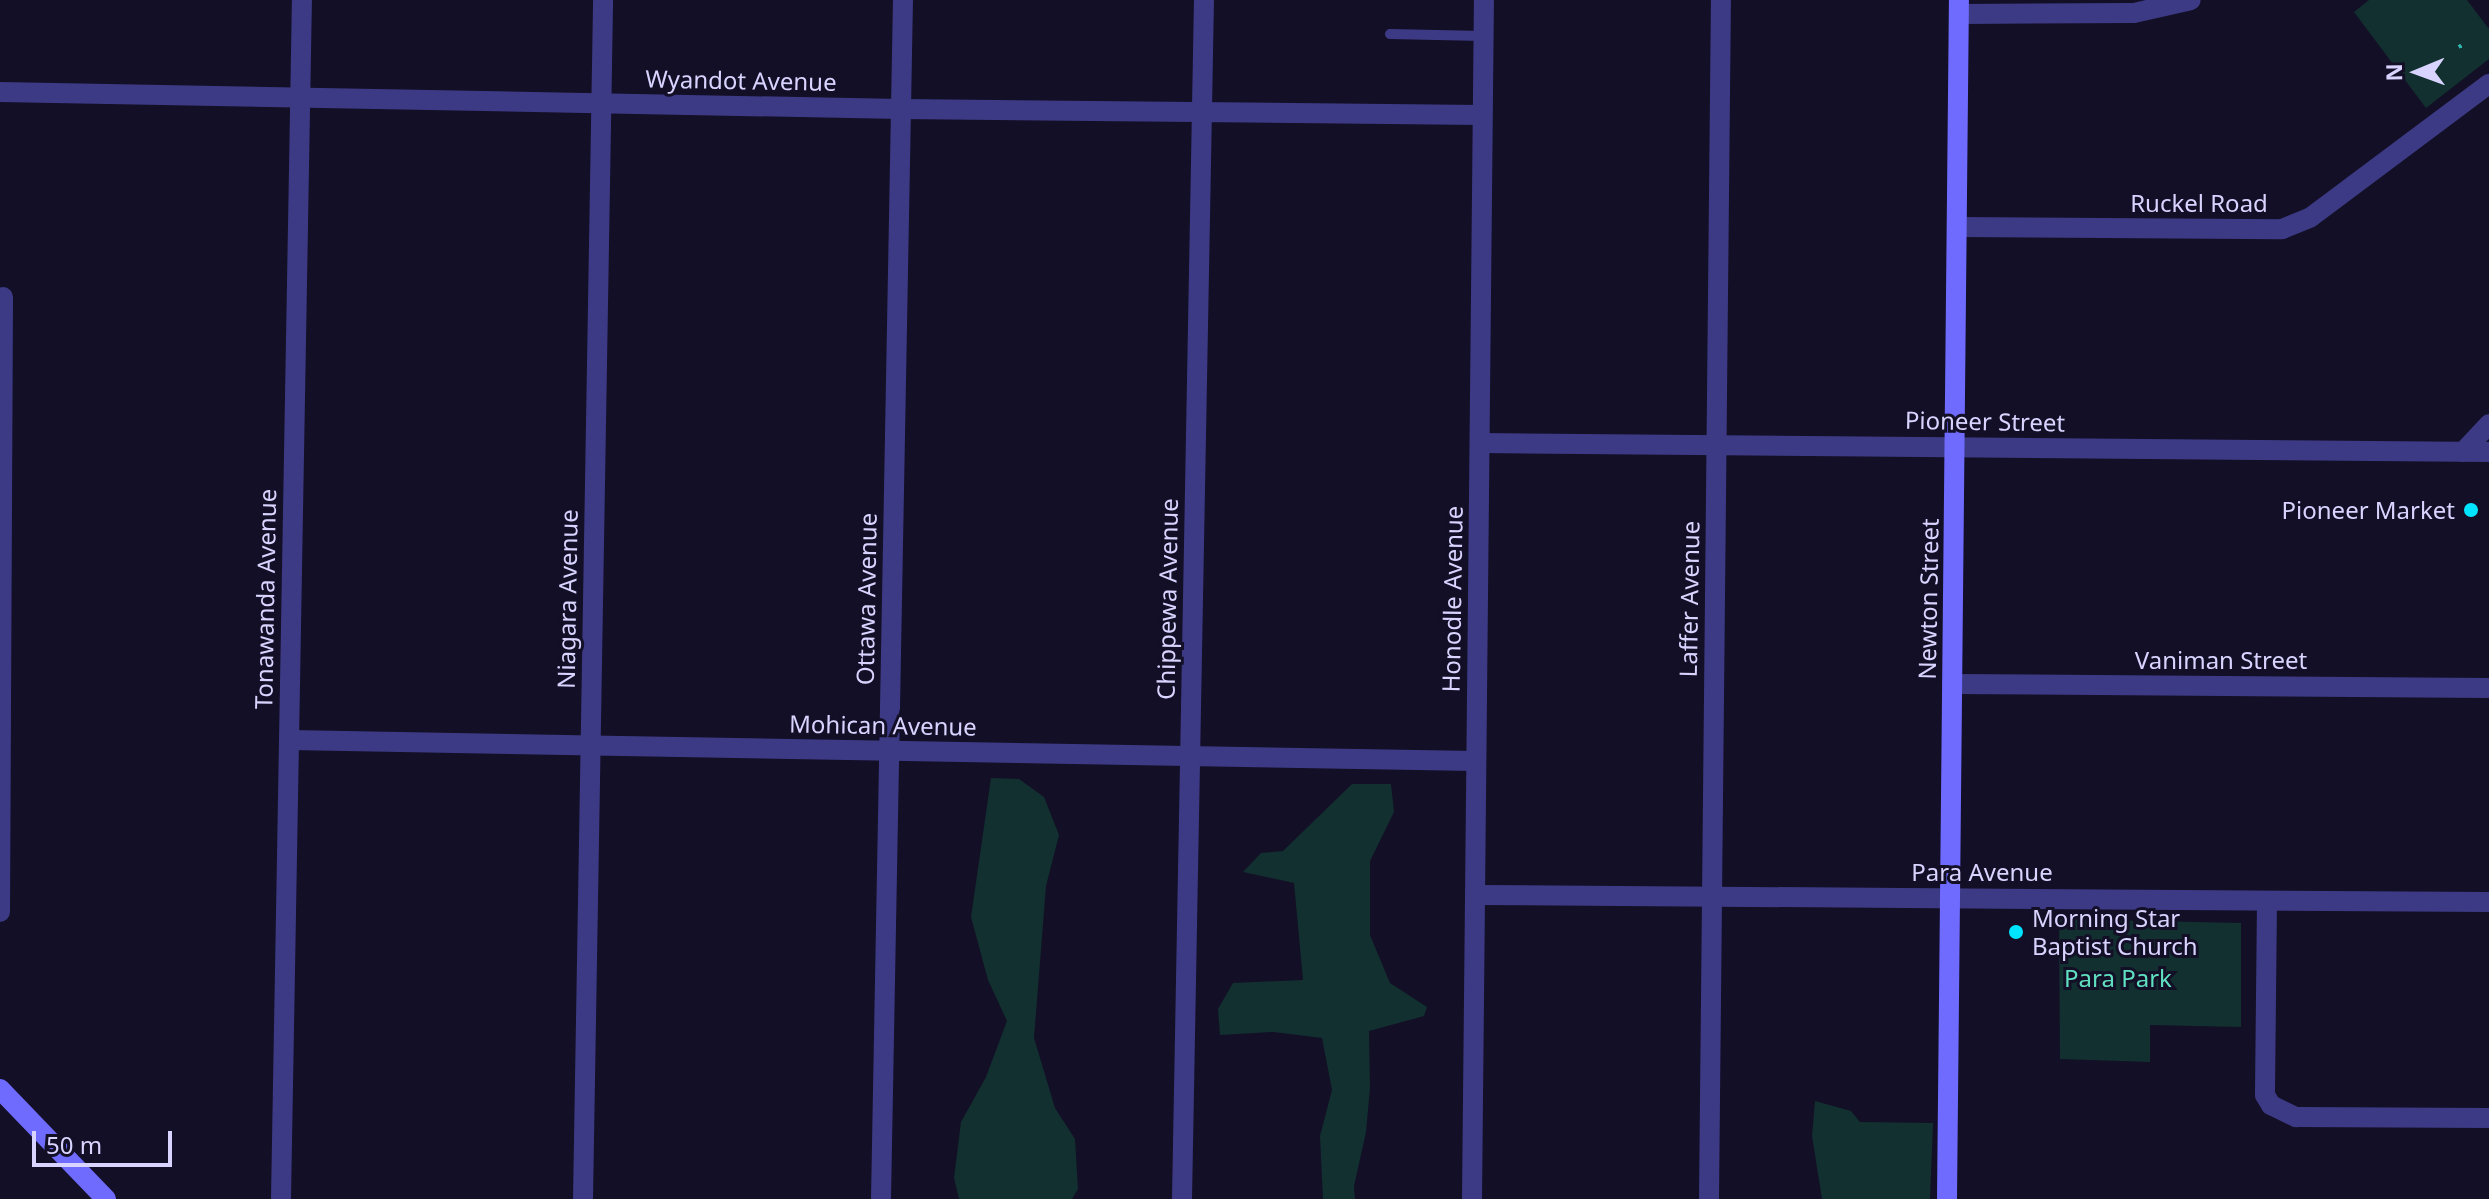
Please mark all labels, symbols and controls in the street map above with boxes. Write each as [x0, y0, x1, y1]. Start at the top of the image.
north arrow [2377, 32, 2457, 112]
text: N [2378, 63, 2408, 82]
street label: Wyandot Avenue [645, 64, 837, 96]
street label: Ruckel Road [2130, 189, 2268, 217]
street label: Pioneer Street [1905, 405, 2065, 437]
street label: Tonawanda Avenue [249, 489, 281, 709]
place label: Pioneer Market [2282, 496, 2455, 524]
street label: Chippewa Avenue [1151, 498, 1183, 700]
marker: Pioneer Market [2462, 501, 2480, 519]
street label: Honodle Avenue [1436, 505, 1468, 693]
street label: Niagara Avenue [551, 509, 583, 689]
street label: Ottawa Avenue [850, 513, 882, 685]
street label: Newton Street [1912, 518, 1944, 680]
street label: Laffer Avenue [1673, 521, 1705, 677]
street label: Vaniman Street [2135, 646, 2307, 674]
street label: Mohican Avenue [789, 709, 977, 741]
street label: Para Avenue [1911, 858, 2053, 886]
place label: Morning Star Baptist Church [2032, 904, 2198, 960]
marker: Morning Star Baptist Church [2007, 923, 2025, 941]
park label: Para Park [2064, 964, 2172, 992]
scale bar [36, 1115, 176, 1165]
text: 50 m [46, 1128, 102, 1161]

